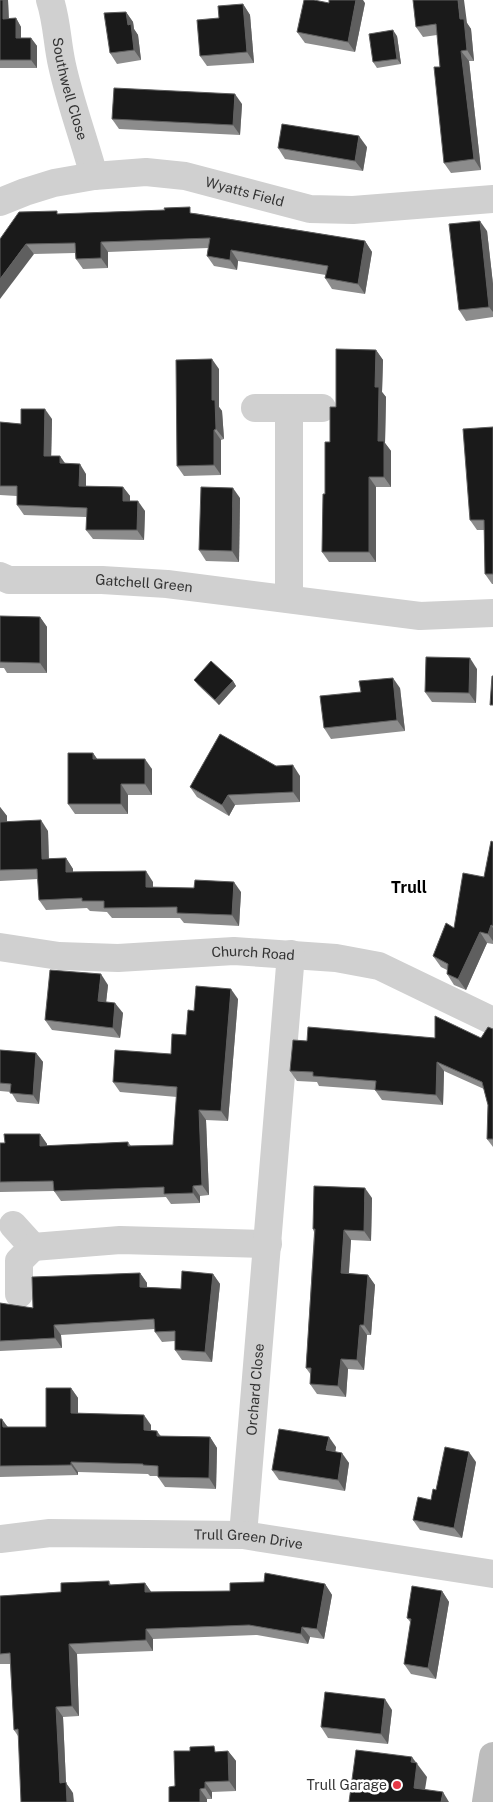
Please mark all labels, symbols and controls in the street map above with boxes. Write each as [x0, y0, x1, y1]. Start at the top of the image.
street label: Southwell Close [50, 36, 91, 142]
street label: Wyatts Field [204, 174, 286, 210]
street label: Gatchell Green [95, 572, 194, 595]
district label: Trull [391, 878, 427, 897]
street label: Church Road [211, 943, 295, 963]
street label: Orchard Close [243, 1343, 267, 1436]
street label: Trull Green Drive [194, 1526, 304, 1552]
place label: Trull Garage [306, 1777, 387, 1793]
marker: Trull Garage [391, 1779, 403, 1791]

